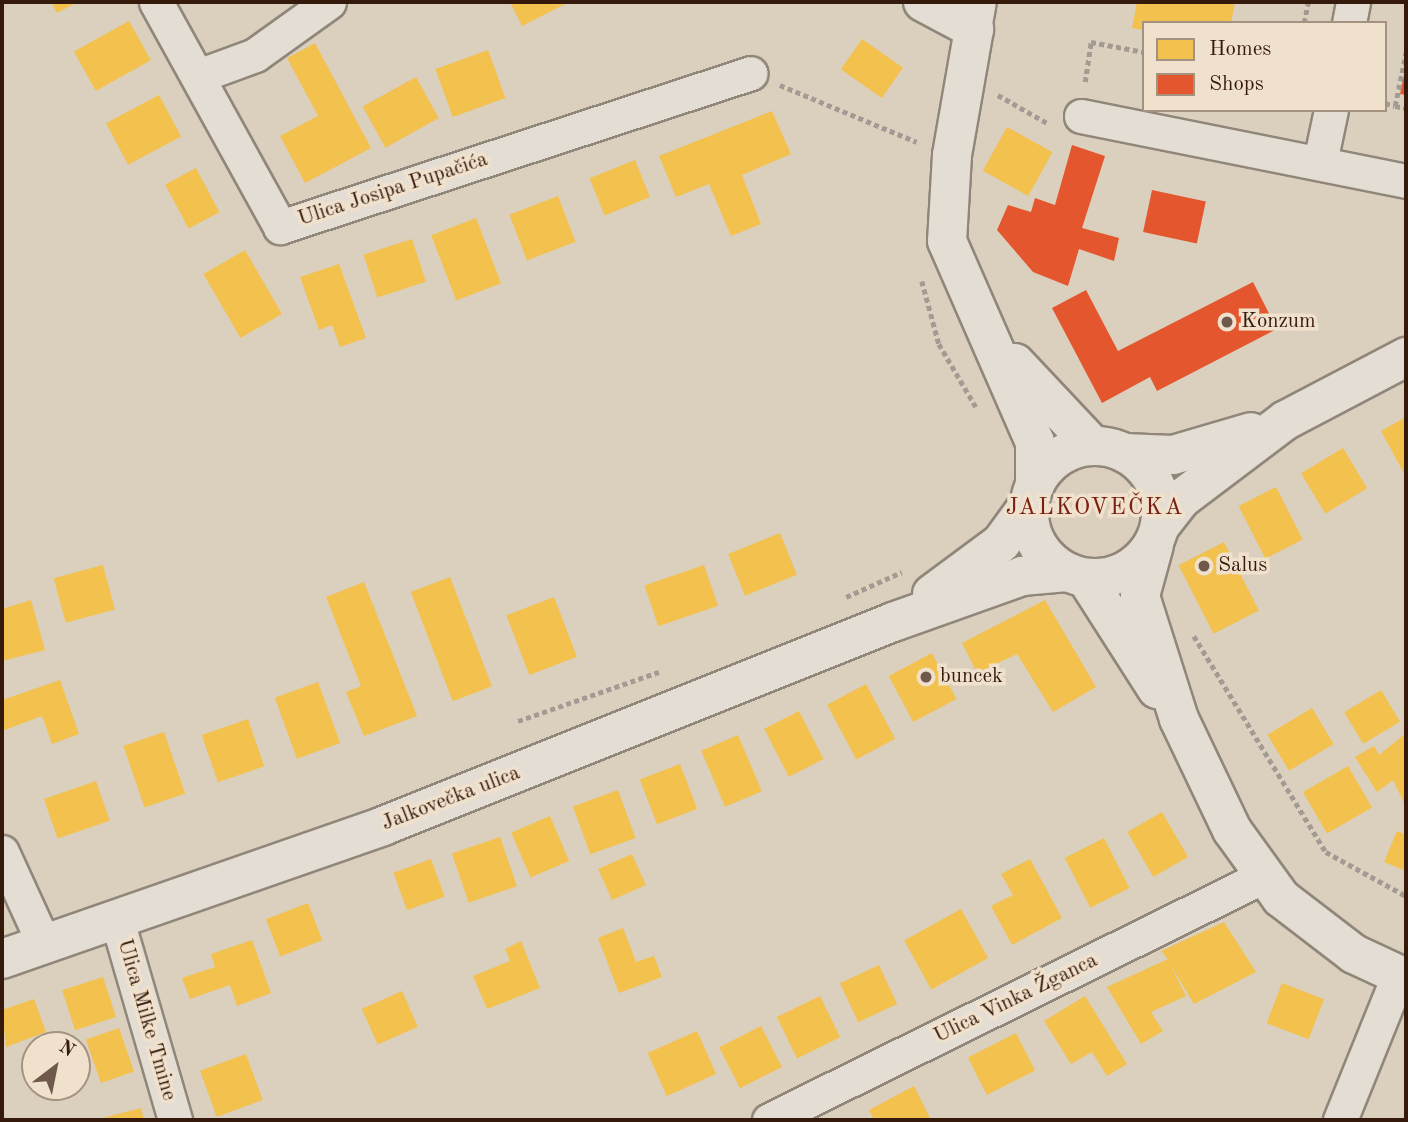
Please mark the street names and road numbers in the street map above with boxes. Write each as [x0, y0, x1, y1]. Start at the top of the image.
street label: Ulica Josipa Pupačića [295, 147, 491, 233]
street label: Jalkovečka ulica [378, 761, 524, 837]
street label: Ulica Milke Tmine [111, 936, 181, 1104]
street label: Ulica Vinka Žganca [930, 948, 1102, 1050]

